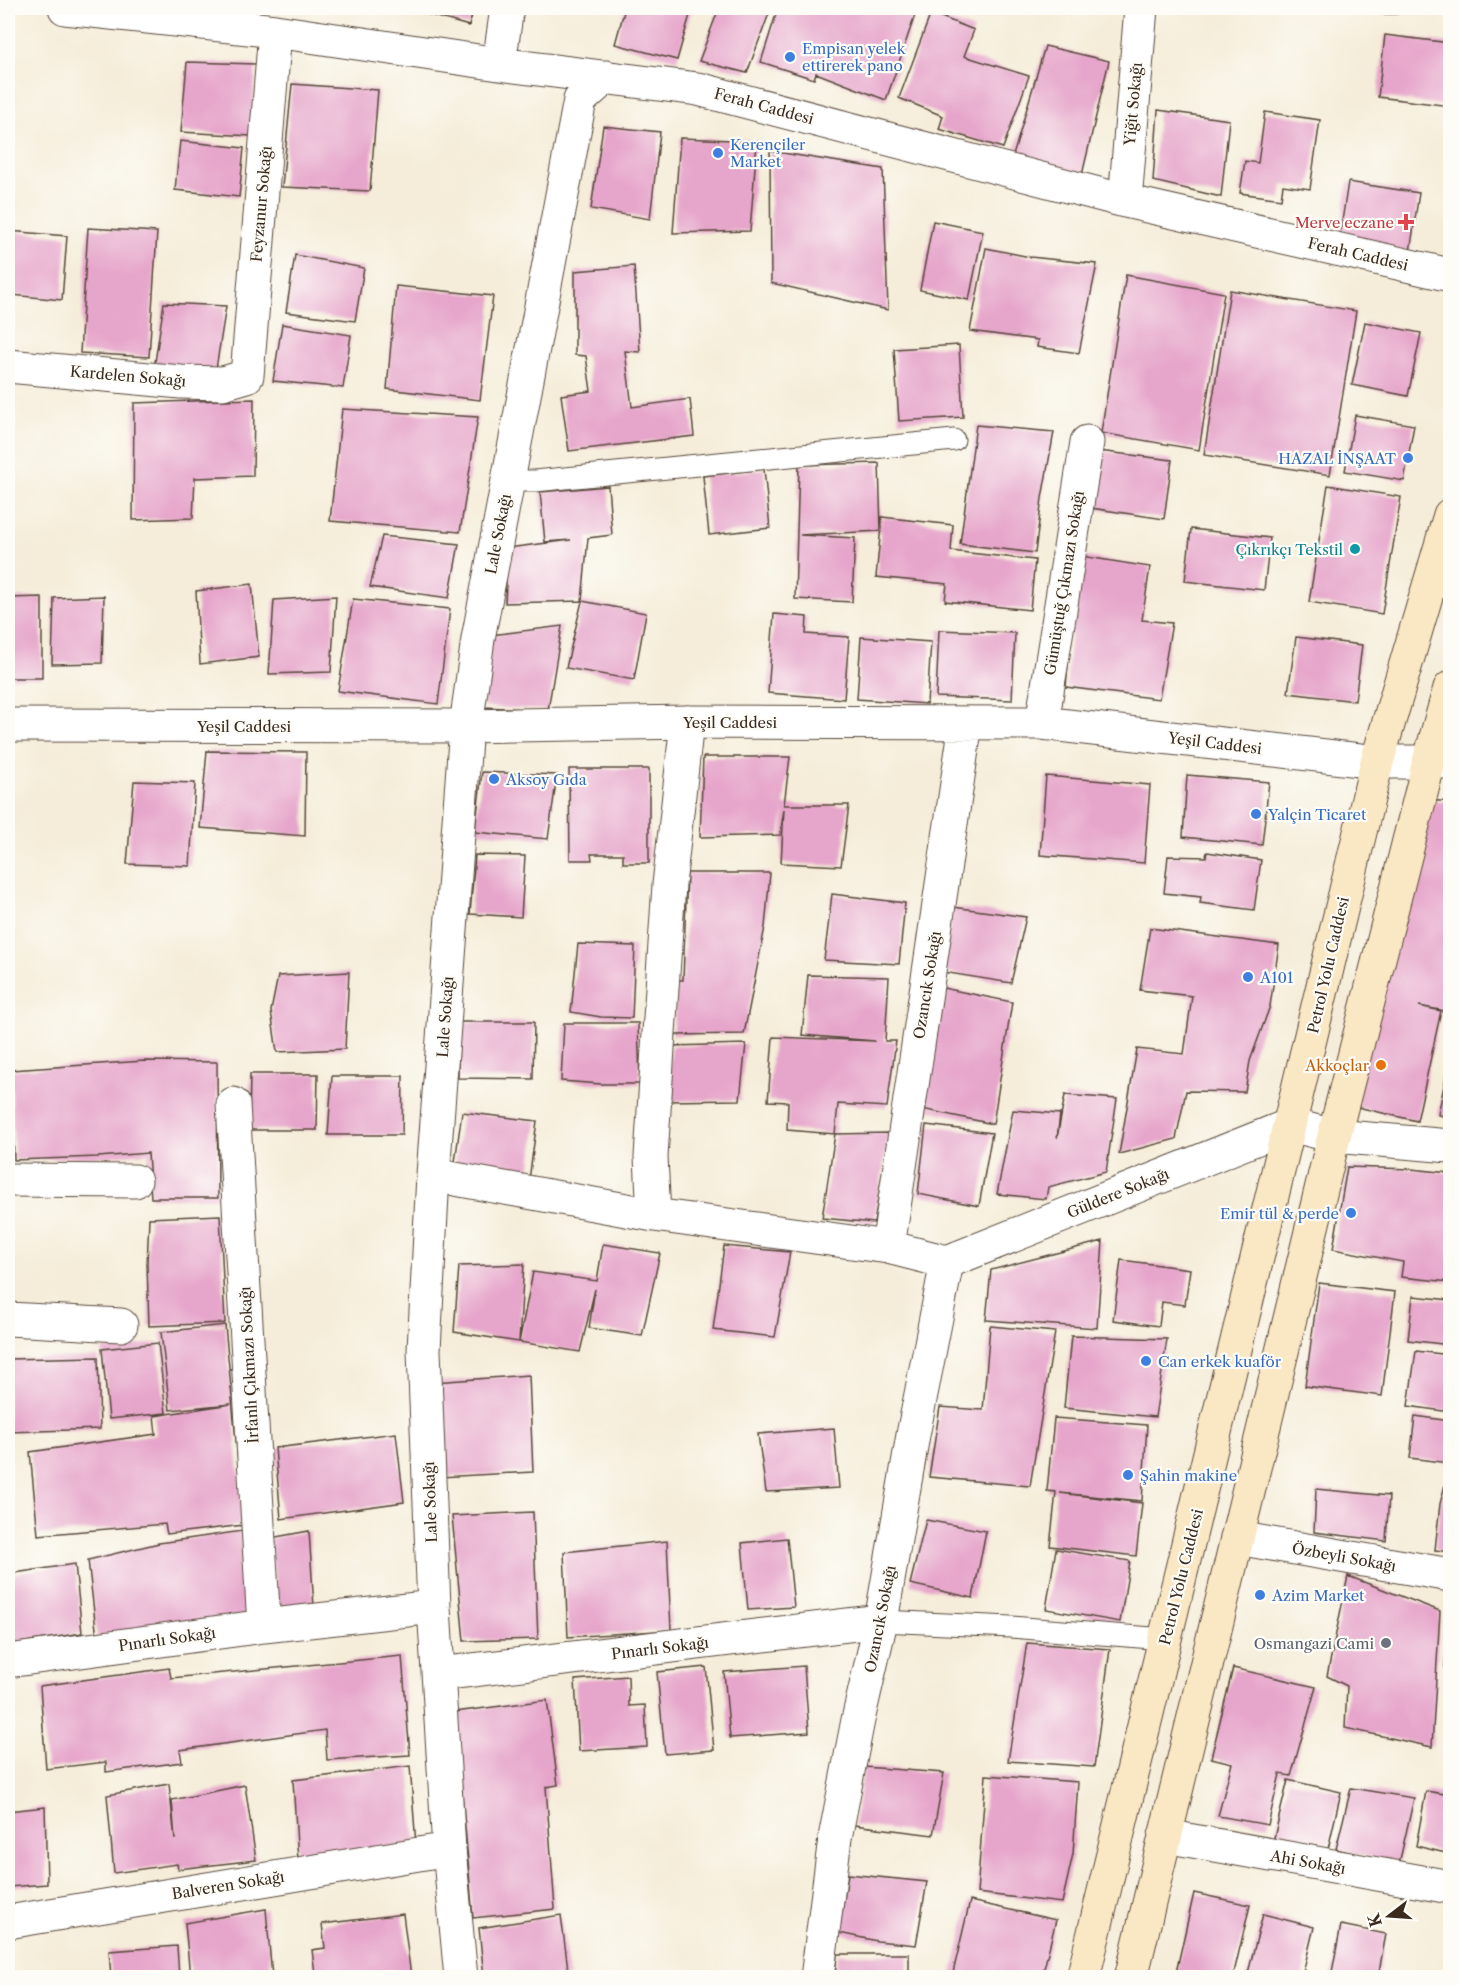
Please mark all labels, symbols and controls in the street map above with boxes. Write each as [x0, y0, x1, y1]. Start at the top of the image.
place label: Empisan yelek ettirerek pano [802, 39, 907, 75]
marker: Empisan yelek ettirerek pano [783, 50, 797, 64]
street label: Yiğit Sokağı [1120, 61, 1146, 147]
street label: Ferah Caddesi [712, 84, 816, 129]
place label: Kerençiler Market [730, 135, 806, 171]
street label: Feyzanur Sokağı [246, 145, 276, 263]
marker: Kerençiler Market [711, 146, 725, 160]
place label: Merve eczane [1295, 213, 1394, 232]
marker: Merve eczane [1399, 215, 1413, 229]
street label: Ferah Caddesi [1306, 233, 1410, 275]
street label: Kardelen Sokağı [69, 361, 187, 391]
place label: HAZAL İNŞAAT [1278, 449, 1397, 468]
marker: HAZAL İNŞAAT [1401, 451, 1415, 465]
street label: Gümüştuğ Çıkmazı Sokağı [1040, 489, 1088, 677]
street label: Lale Sokağı [481, 492, 515, 576]
place label: Çıkrıkçı Tekstil [1235, 540, 1344, 559]
marker: Çıkrıkçı Tekstil [1348, 542, 1362, 556]
street label: Yeşil Caddesi [682, 713, 777, 732]
street label: Yeşil Caddesi [196, 717, 291, 736]
street label: Yeşil Caddesi [1166, 728, 1263, 758]
place label: Aksoy Gıda [505, 770, 587, 789]
marker: Aksoy Gıda [487, 772, 501, 786]
place label: Yalçin Ticaret [1267, 805, 1367, 824]
marker: Yalçin Ticaret [1249, 807, 1263, 821]
street label: Petrol Yolu Caddesi [1303, 894, 1353, 1035]
street label: Ozancık Sokağı [909, 929, 945, 1040]
place label: A101 [1259, 968, 1294, 987]
marker: A101 [1241, 970, 1255, 984]
street label: Lale Sokağı [433, 975, 457, 1058]
place label: Akkoçlar [1304, 1056, 1370, 1075]
marker: Akkoçlar [1374, 1058, 1388, 1072]
street label: Güldere Sokağı [1064, 1164, 1172, 1222]
place label: Emir tül & perde [1220, 1204, 1339, 1223]
marker: Emir tül & perde [1344, 1206, 1358, 1220]
street label: İrfanlı Çıkmazı Sokağı [235, 1285, 263, 1444]
place label: Can erkek kuaför [1158, 1352, 1282, 1371]
marker: Can erkek kuaför [1139, 1354, 1153, 1368]
street label: Lale Sokağı [419, 1461, 441, 1543]
place label: Şahin makine [1140, 1466, 1237, 1485]
marker: Şahin makine [1121, 1468, 1135, 1482]
street label: Petrol Yolu Caddesi [1155, 1507, 1207, 1647]
street label: Özbeyli Sokağı [1290, 1538, 1398, 1576]
street label: Ozancık Sokağı [860, 1563, 900, 1674]
place label: Azim Market [1271, 1586, 1365, 1605]
marker: Azim Market [1253, 1588, 1267, 1602]
street label: Pınarlı Sokağı [117, 1623, 217, 1655]
street label: Pınarlı Sokağı [610, 1633, 710, 1663]
place label: Osmangazi Cami [1254, 1634, 1374, 1653]
marker: Osmangazi Cami [1379, 1636, 1393, 1650]
street label: Ahi Sokağı [1268, 1846, 1347, 1878]
street label: Balveren Sokağı [170, 1867, 286, 1903]
north arrow [1359, 1886, 1419, 1946]
text: K [1363, 1910, 1386, 1929]

